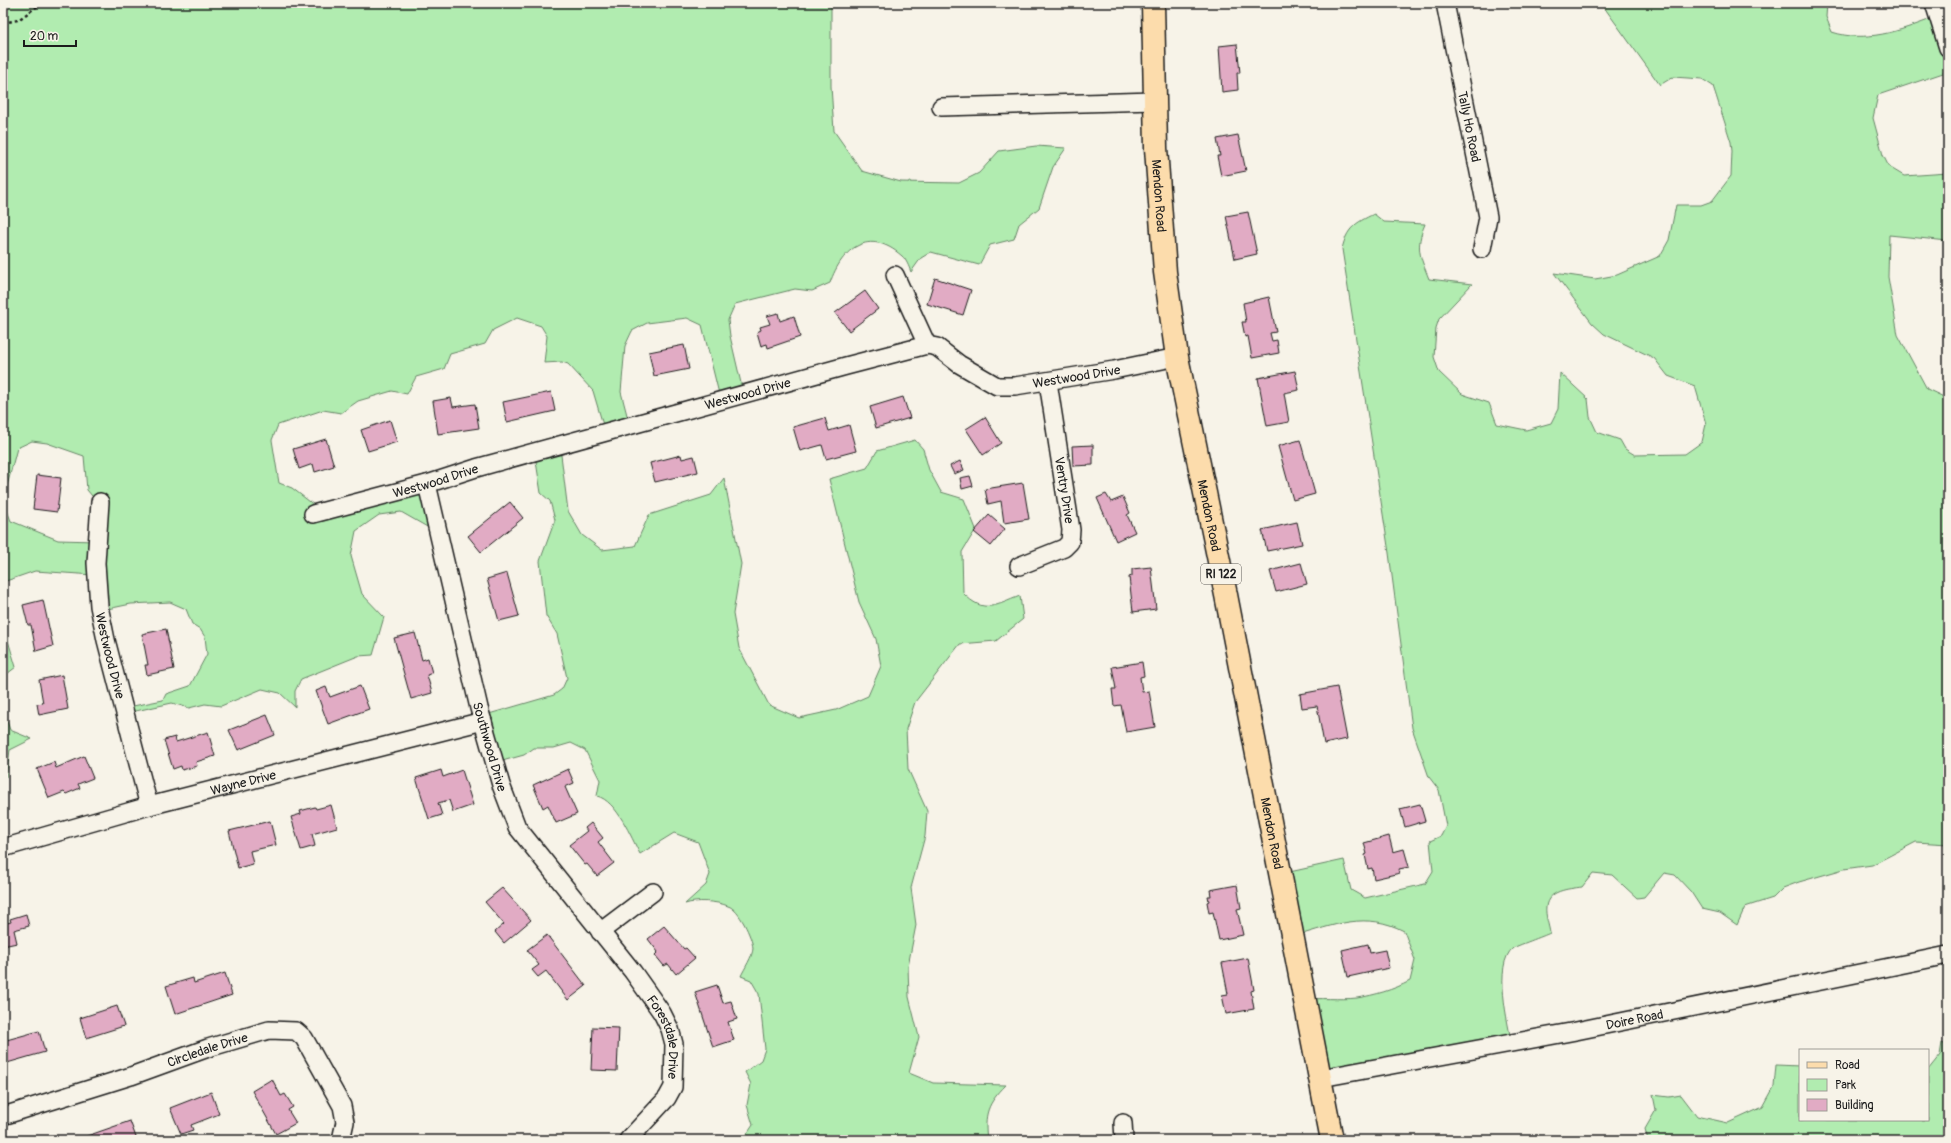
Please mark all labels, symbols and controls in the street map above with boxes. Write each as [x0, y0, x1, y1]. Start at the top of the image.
scale bar [24, 22, 76, 48]
text: 20 m [30, 29, 59, 44]
street label: Tally Ho Road [1454, 90, 1484, 164]
street label: Mendon Road [1148, 159, 1169, 233]
street label: Westwood Drive [1032, 362, 1122, 392]
street label: Westwood Drive [703, 375, 793, 414]
street label: Ventry Drive [1051, 456, 1077, 525]
street label: Westwood Drive [391, 461, 481, 502]
street label: Mendon Road [1193, 478, 1224, 553]
road number: RI 122 [1201, 564, 1241, 584]
street label: Westwood Drive [92, 611, 128, 701]
street label: Southwood Drive [469, 700, 510, 794]
street label: Wayne Drive [209, 767, 278, 799]
street label: Mendon Road [1257, 796, 1286, 871]
street label: Forestdale Drive [643, 992, 681, 1080]
street label: Doire Road [1605, 1006, 1665, 1034]
street label: Circledale Drive [165, 1030, 250, 1071]
legend [1799, 1049, 1929, 1121]
text: Road [1835, 1058, 1860, 1073]
text: Park [1835, 1078, 1856, 1093]
text: Building [1835, 1098, 1874, 1113]

